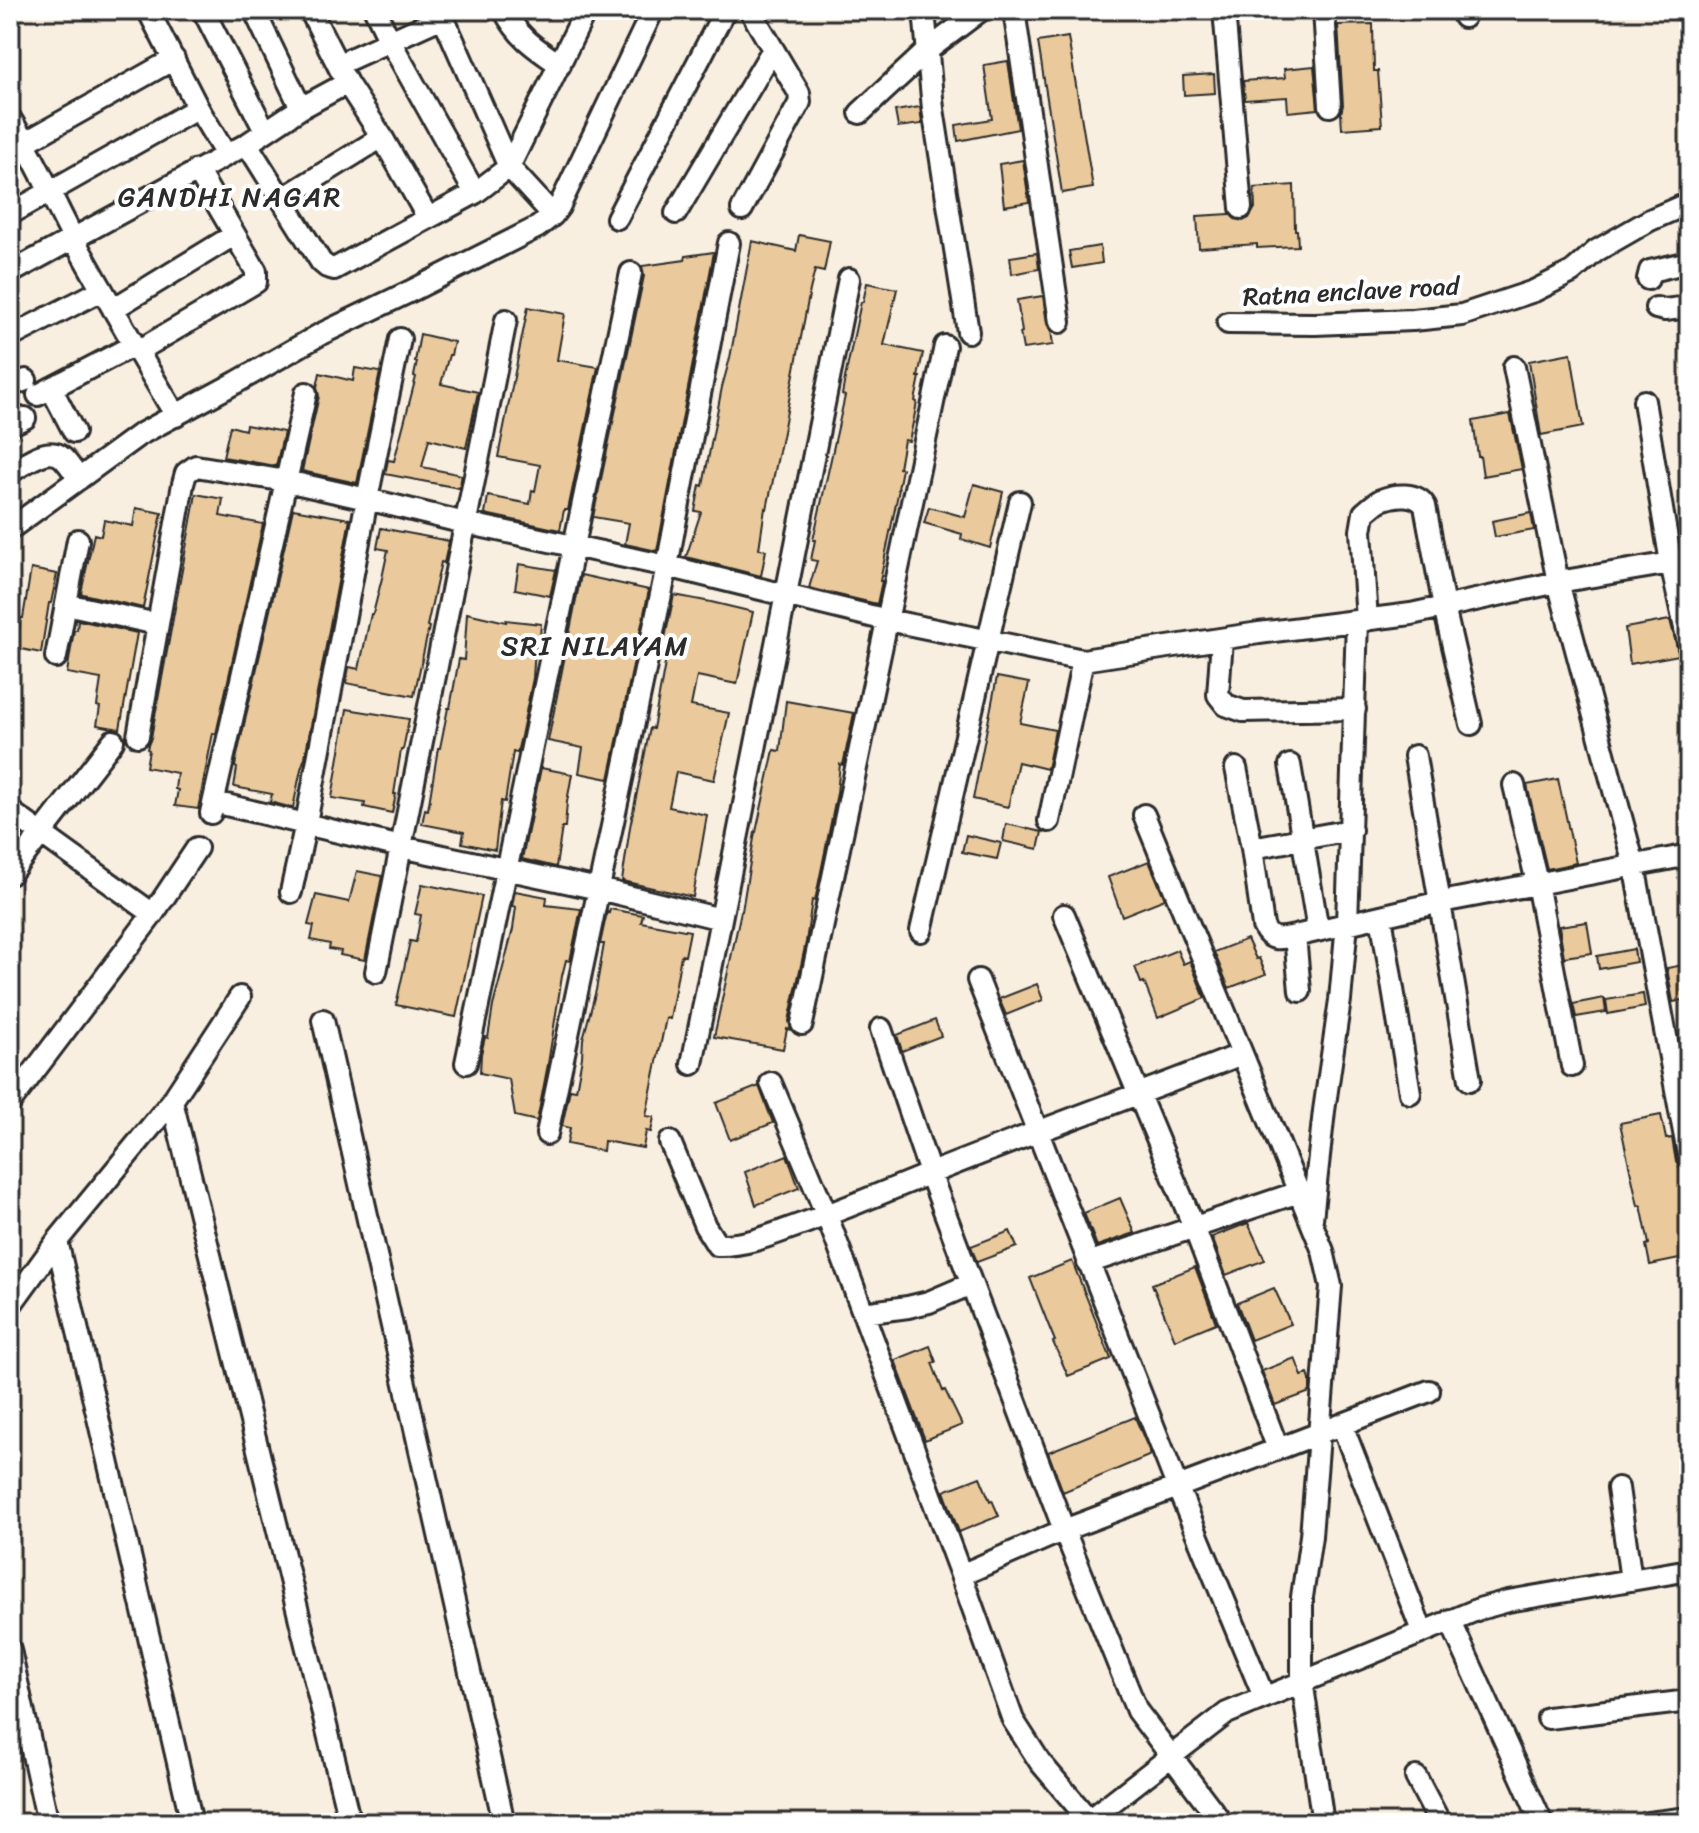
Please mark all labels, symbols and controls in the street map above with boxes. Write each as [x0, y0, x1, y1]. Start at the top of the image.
district label: GANDHI NAGAR [118, 172, 342, 221]
street label: Ratna enclave road [1242, 262, 1463, 320]
district label: SRI NILAYAM [501, 621, 689, 670]

